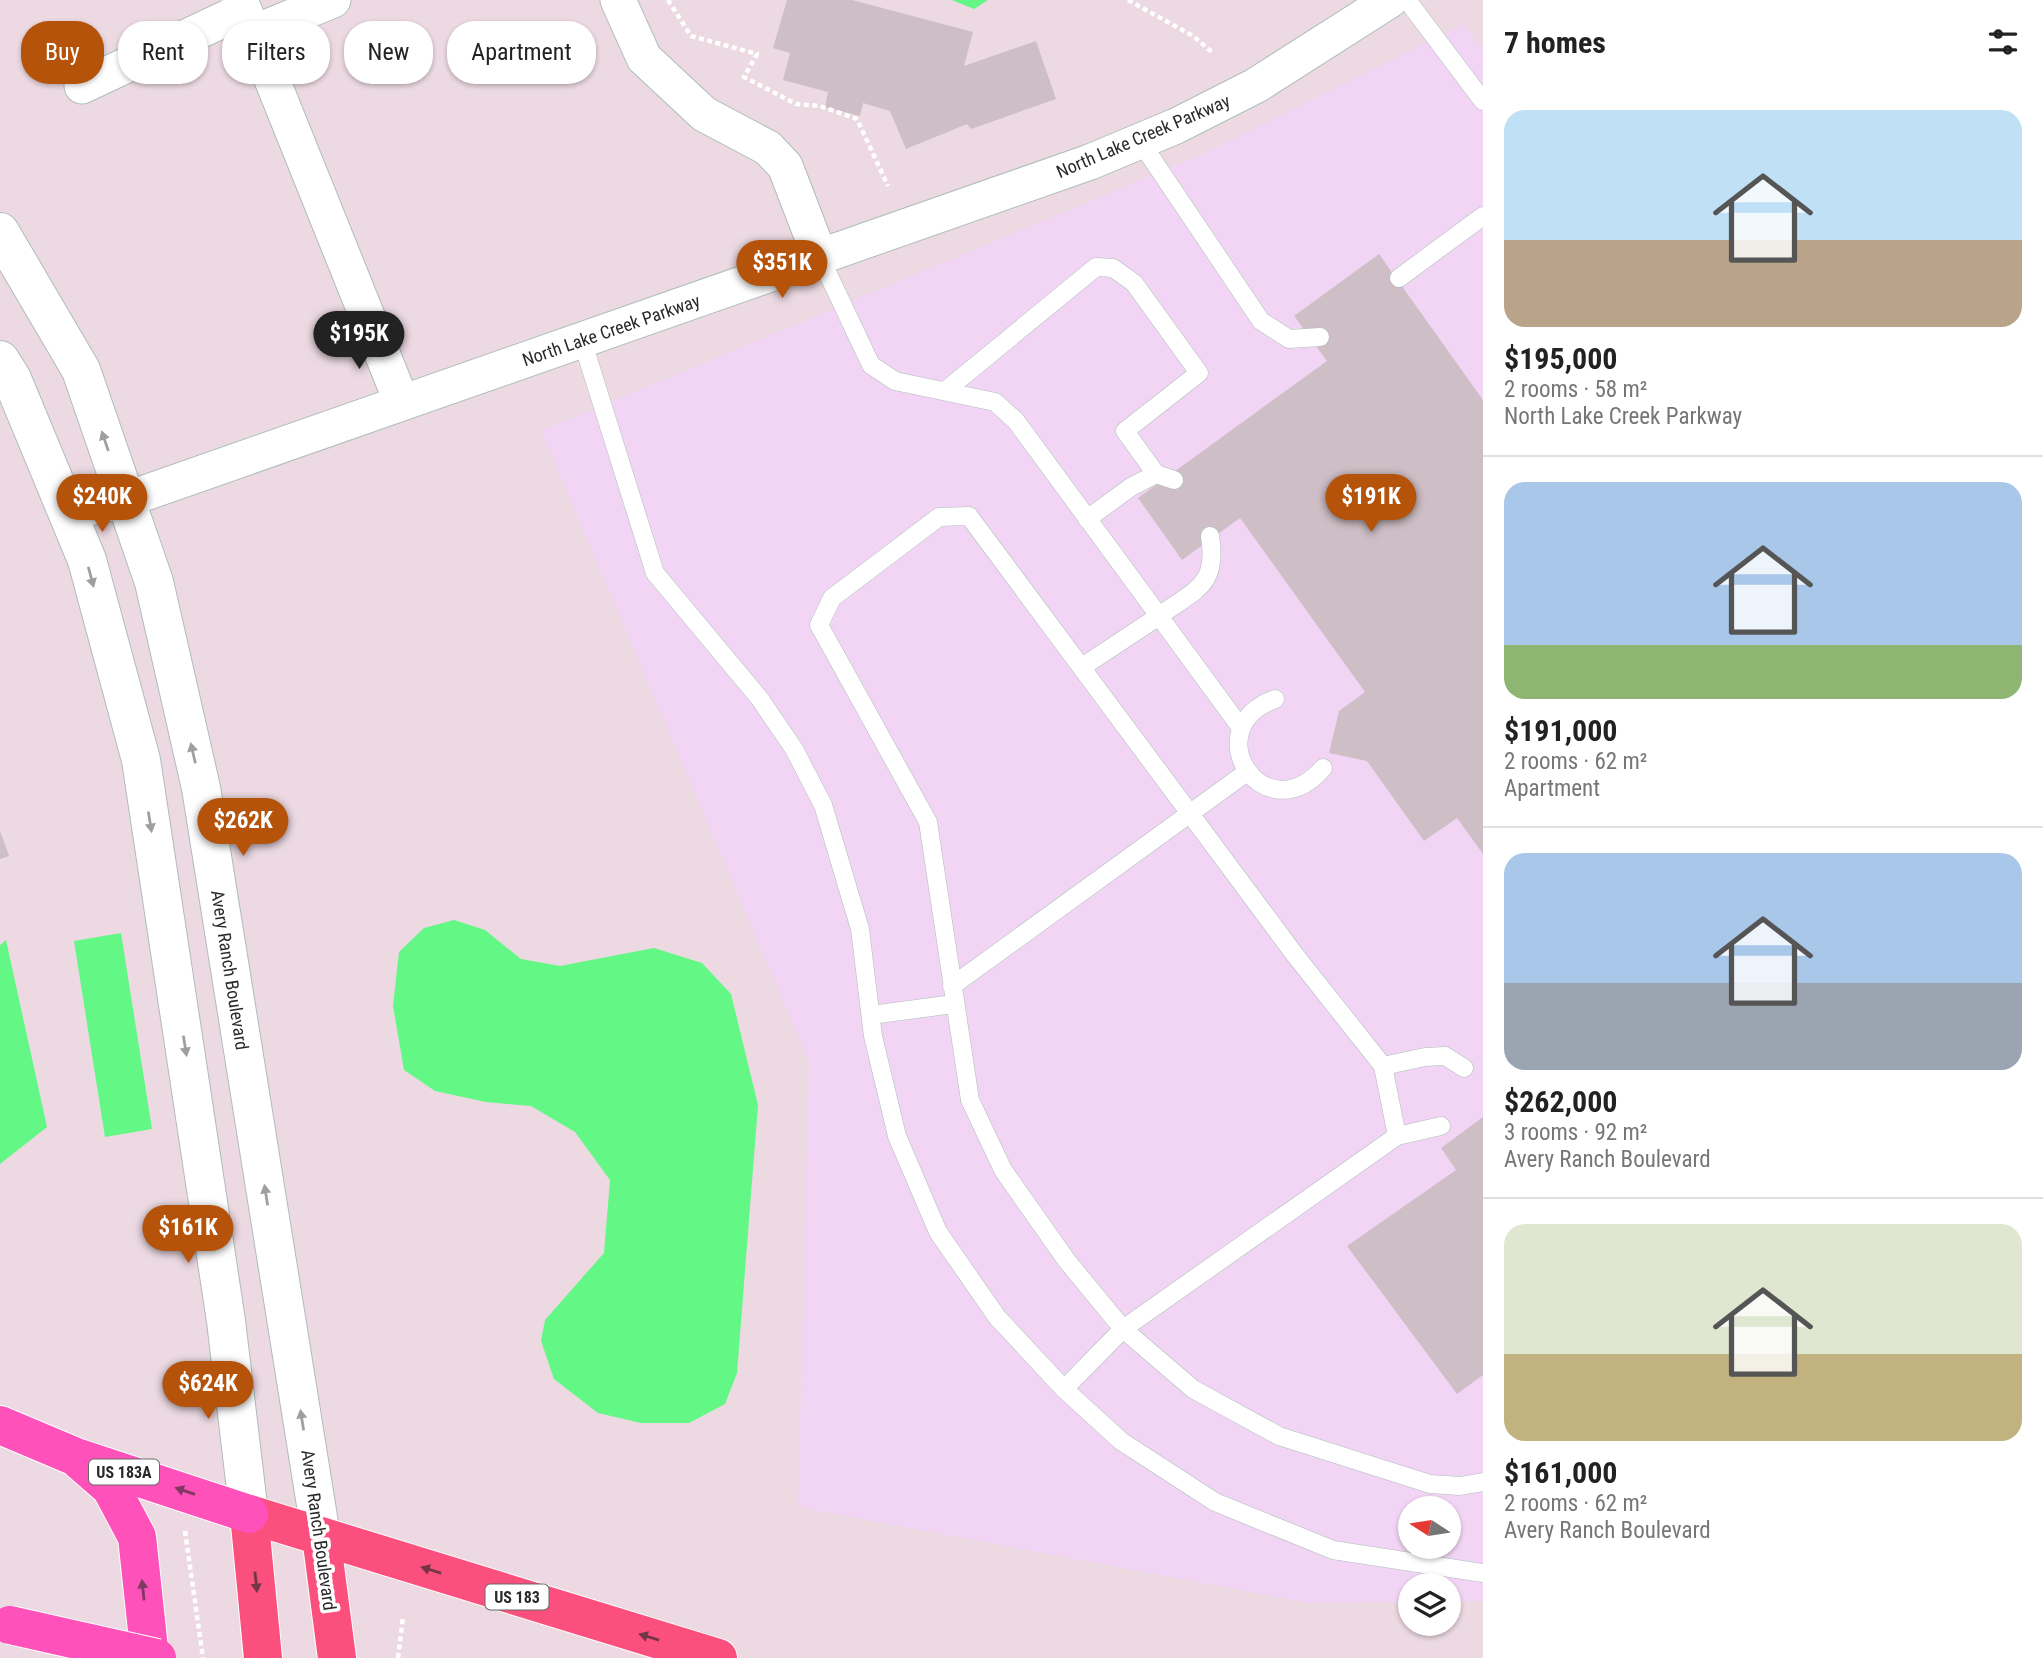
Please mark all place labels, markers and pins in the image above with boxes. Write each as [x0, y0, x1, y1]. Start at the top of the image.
pin: $351K [733, 240, 831, 300]
pin: $195K [310, 312, 408, 371]
pin: $240K [53, 475, 151, 534]
pin: $191K [1322, 475, 1420, 534]
pin: $262K [194, 798, 292, 858]
pin: $161K [139, 1206, 237, 1265]
pin: $624K [159, 1362, 257, 1421]

